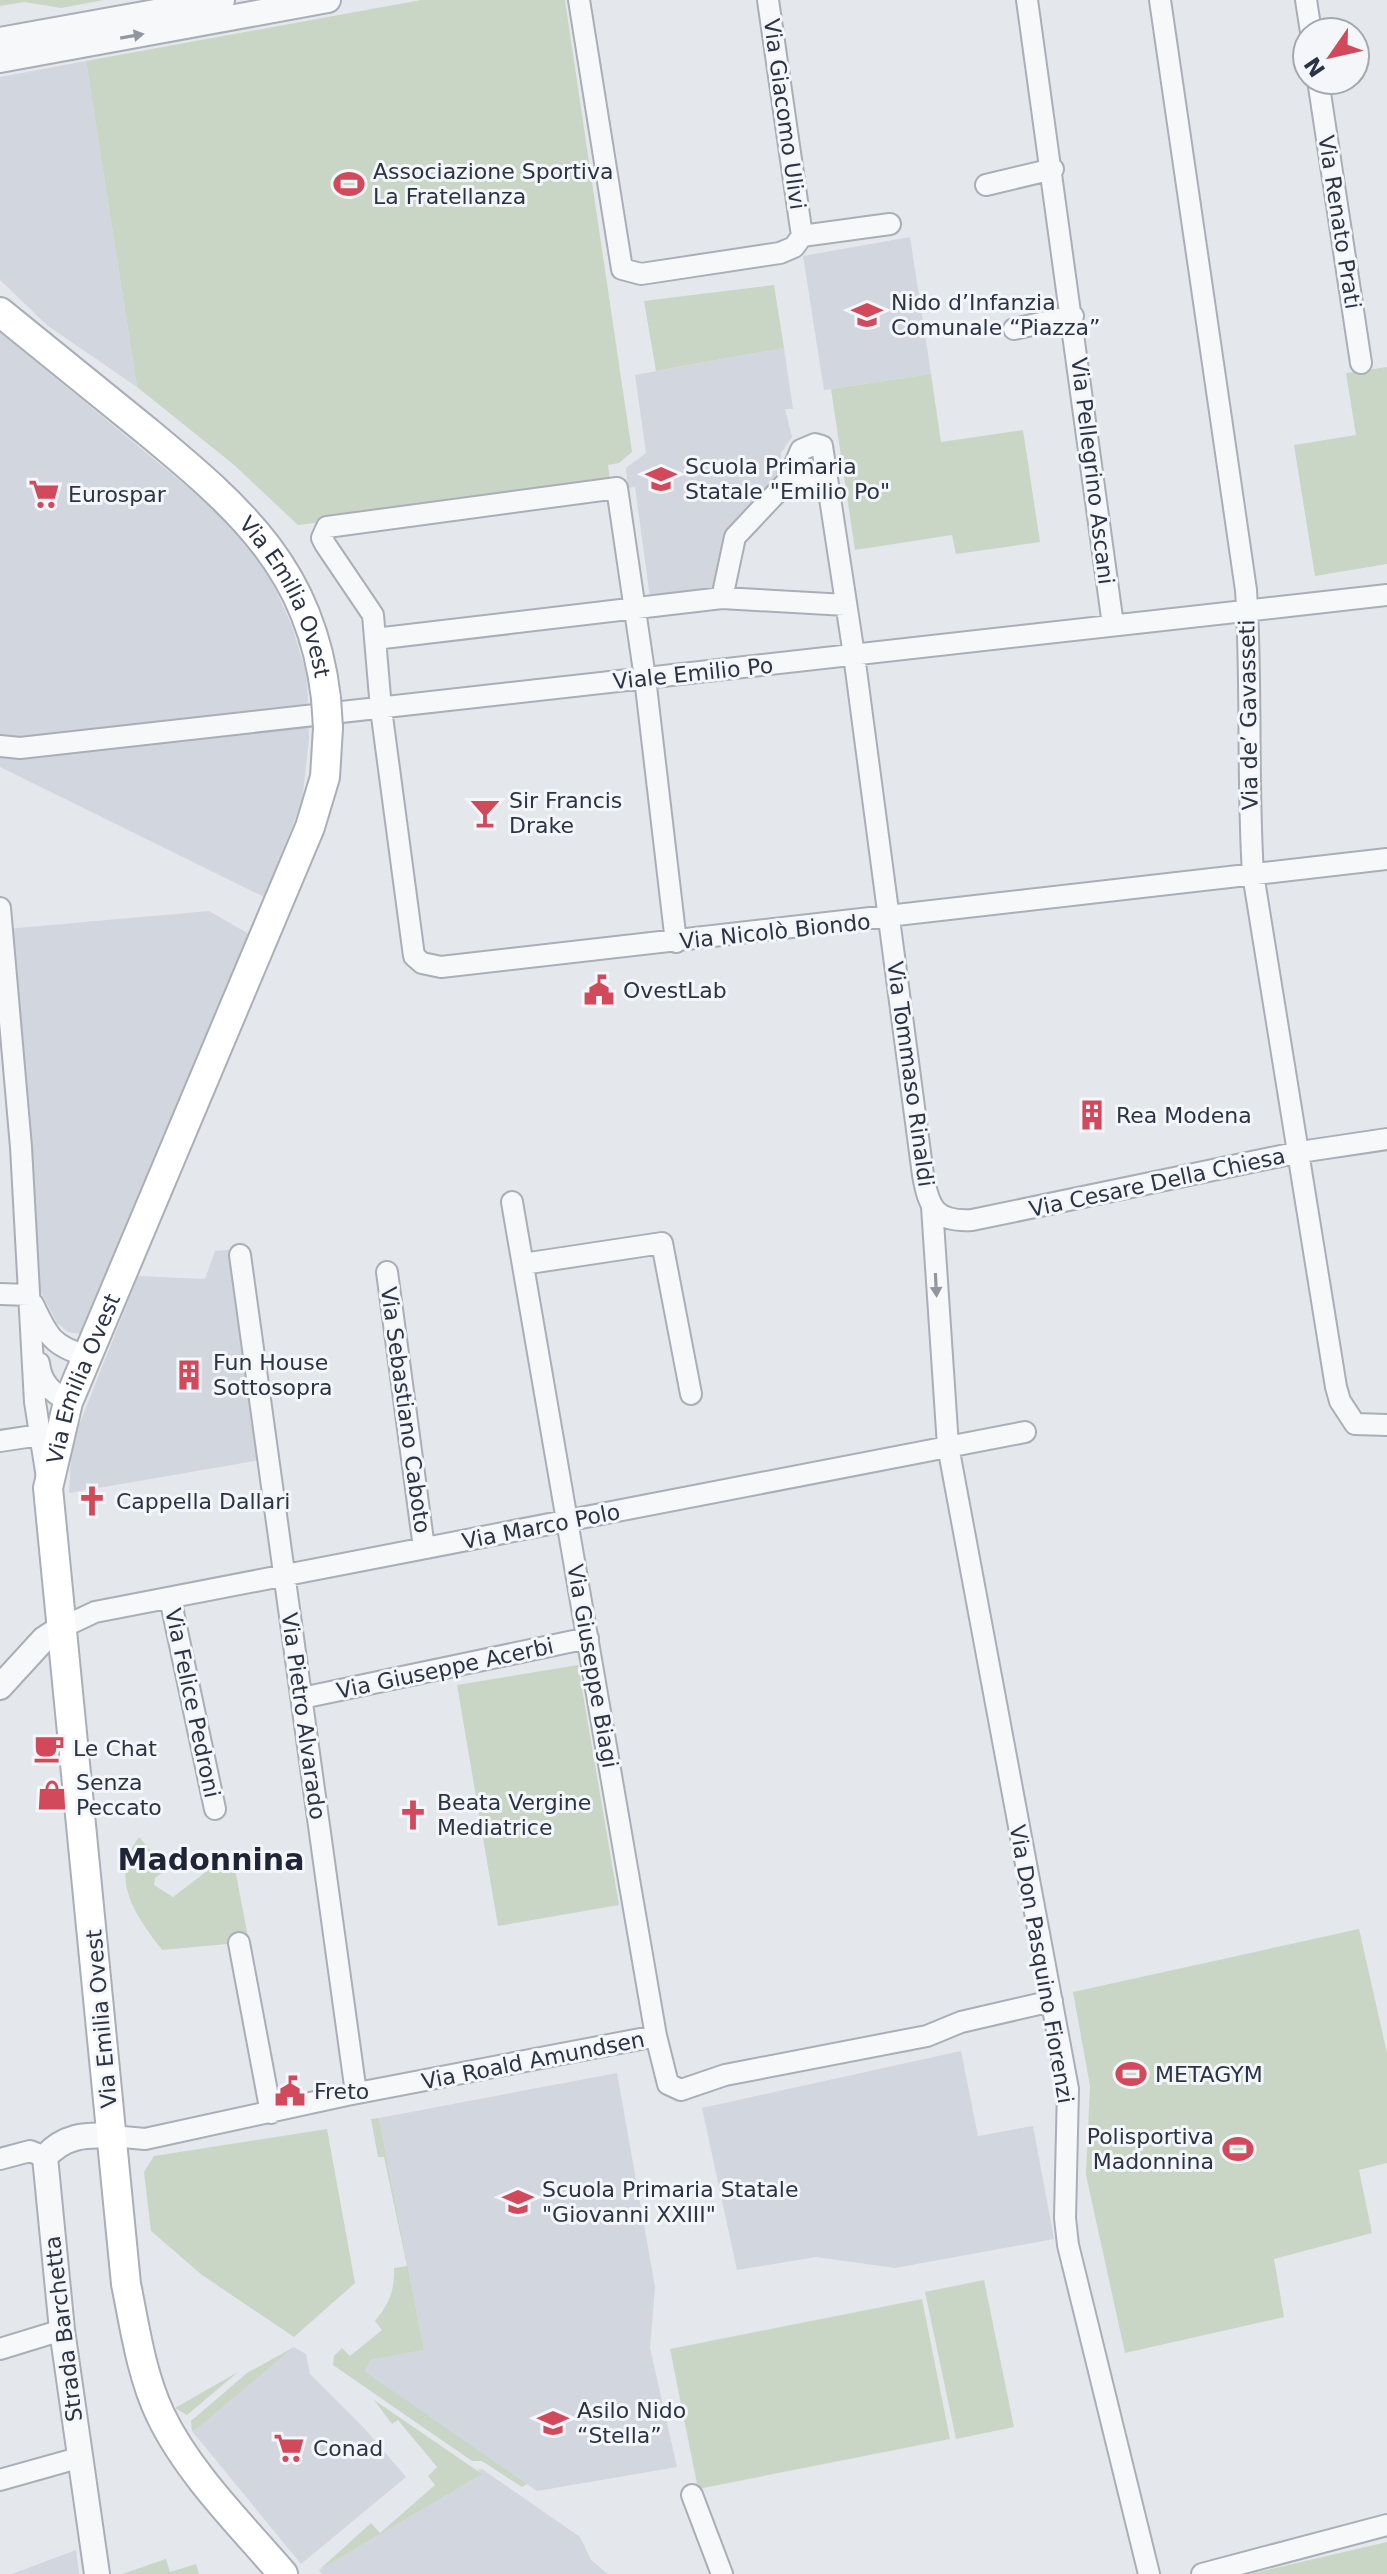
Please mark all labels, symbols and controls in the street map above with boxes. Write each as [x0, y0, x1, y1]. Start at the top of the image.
north arrow [1291, 16, 1371, 96]
street label: Via Giacomo Ulivi [759, 17, 810, 211]
one-way arrow [120, 29, 145, 42]
text: N [1299, 52, 1330, 82]
street label: Via Renato Prati [1313, 133, 1366, 311]
place label: Associazione Sportiva La Fratellanza [373, 159, 613, 209]
sports icon: Associazione Sportiva La Fratellanza [332, 167, 366, 201]
place label: Nido d’Infanzia Comunale “Piazza” [891, 290, 1100, 340]
school or university icon: Nido d’Infanzia Comunale “Piazza” [850, 298, 884, 332]
street label: Via Pellegrino Ascani [1066, 356, 1119, 586]
place label: Scuola Primaria Statale "Emilio Po" [685, 454, 890, 504]
school or university icon: Scuola Primaria Statale "Emilio Po" [644, 462, 678, 496]
supermarket icon: Eurospar [27, 477, 61, 511]
place label: Eurospar [68, 482, 167, 507]
street label: Via Emilia Ovest [234, 511, 335, 680]
street label: Via de’ Gavasseti [1234, 619, 1263, 811]
street label: Viale Emilio Po [612, 653, 774, 694]
place label: Sir Francis Drake [509, 788, 622, 838]
bar icon: Sir Francis Drake [468, 796, 502, 830]
street label: Via Nicolò Biondo [678, 909, 872, 954]
street label: Via Tommaso Rinaldi [882, 960, 939, 1188]
public building icon: OvestLab [582, 973, 616, 1007]
place label: OvestLab [623, 978, 727, 1003]
building icon: Rea Modena [1075, 1098, 1109, 1132]
place label: Rea Modena [1116, 1103, 1252, 1128]
street label: Via Cesare Della Chiesa [1027, 1143, 1287, 1222]
one-way arrow [930, 1273, 943, 1298]
street label: Via Sebastiano Caboto [376, 1285, 435, 1535]
street label: Via Emilia Ovest [42, 1290, 125, 1466]
place label: Fun House Sottosopra [213, 1350, 333, 1400]
building icon: Fun House Sottosopra [172, 1358, 206, 1392]
church icon: Cappella Dallari [75, 1484, 109, 1518]
place label: Cappella Dallari [116, 1489, 290, 1514]
street label: Via Marco Polo [460, 1499, 622, 1554]
street label: Via Giuseppe Biagi [562, 1562, 623, 1770]
street label: Via Felice Pedroni [160, 1606, 225, 1800]
street label: Via Pietro Alvarado [277, 1611, 330, 1821]
street label: Via Giuseppe Acerbi [334, 1633, 556, 1704]
cafe icon: Le Chat [32, 1731, 66, 1765]
place label: Le Chat [73, 1736, 157, 1761]
place label: Senza Peccato [76, 1770, 162, 1820]
shop icon: Senza Peccato [35, 1778, 69, 1812]
place label: Beata Vergine Mediatrice [437, 1790, 591, 1840]
church icon: Beata Vergine Mediatrice [396, 1798, 430, 1832]
street label: Via Don Pasquino Fiorenzi [1005, 1823, 1078, 2105]
district label: Madonnina [118, 1842, 304, 1877]
street label: Via Emilia Ovest [81, 1928, 122, 2109]
street label: Via Roald Amundsen [419, 2027, 647, 2094]
sports icon: METAGYM [1114, 2057, 1148, 2091]
place label: METAGYM [1155, 2062, 1263, 2087]
public building icon: Freto [273, 2074, 307, 2108]
place label: Freto [314, 2079, 369, 2104]
place label: Polisportiva Madonnina [1087, 2124, 1214, 2174]
sports icon: Polisportiva Madonnina [1221, 2132, 1255, 2166]
place label: Scuola Primaria Statale "Giovanni XXIII" [542, 2177, 798, 2227]
school or university icon: Scuola Primaria Statale "Giovanni XXIII" [501, 2185, 535, 2219]
street label: Strada Barchetta [40, 2235, 87, 2423]
place label: Asilo Nido “Stella” [577, 2398, 686, 2448]
school or university icon: Asilo Nido “Stella” [536, 2406, 570, 2440]
supermarket icon: Conad [272, 2431, 306, 2465]
place label: Conad [313, 2436, 383, 2461]

